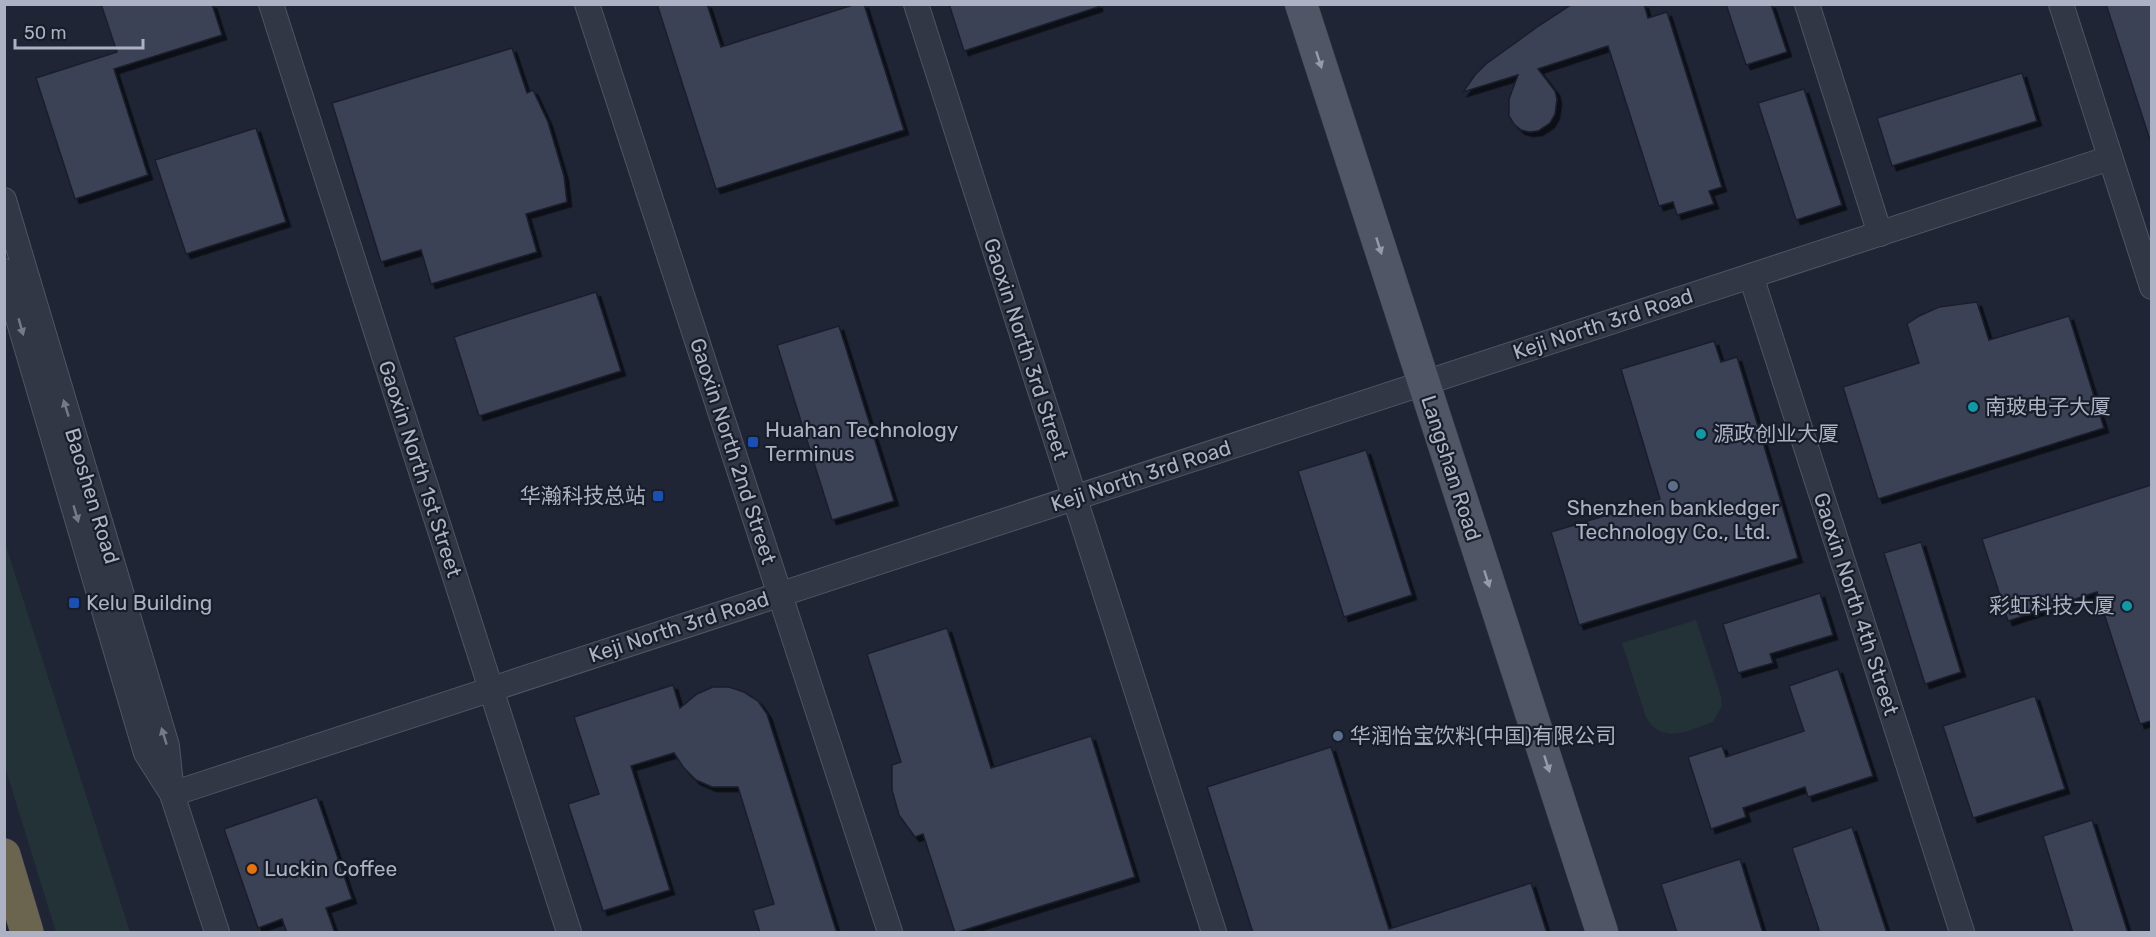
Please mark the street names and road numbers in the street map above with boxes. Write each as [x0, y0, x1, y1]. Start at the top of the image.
street label: Gaoxin North 3rd Street [979, 235, 1074, 463]
street label: Keji North 3rd Road [1510, 283, 1696, 364]
street label: Gaoxin North 2nd Street [685, 335, 782, 567]
street label: Gaoxin North 1st Street [374, 357, 467, 580]
street label: Langshan Road [1416, 392, 1487, 544]
street label: Baoshen Road [60, 425, 125, 567]
street label: Keji North 3rd Road [1048, 435, 1234, 516]
street label: Gaoxin North 4th Street [1809, 489, 1904, 718]
street label: Keji North 3rd Road [586, 586, 772, 667]

